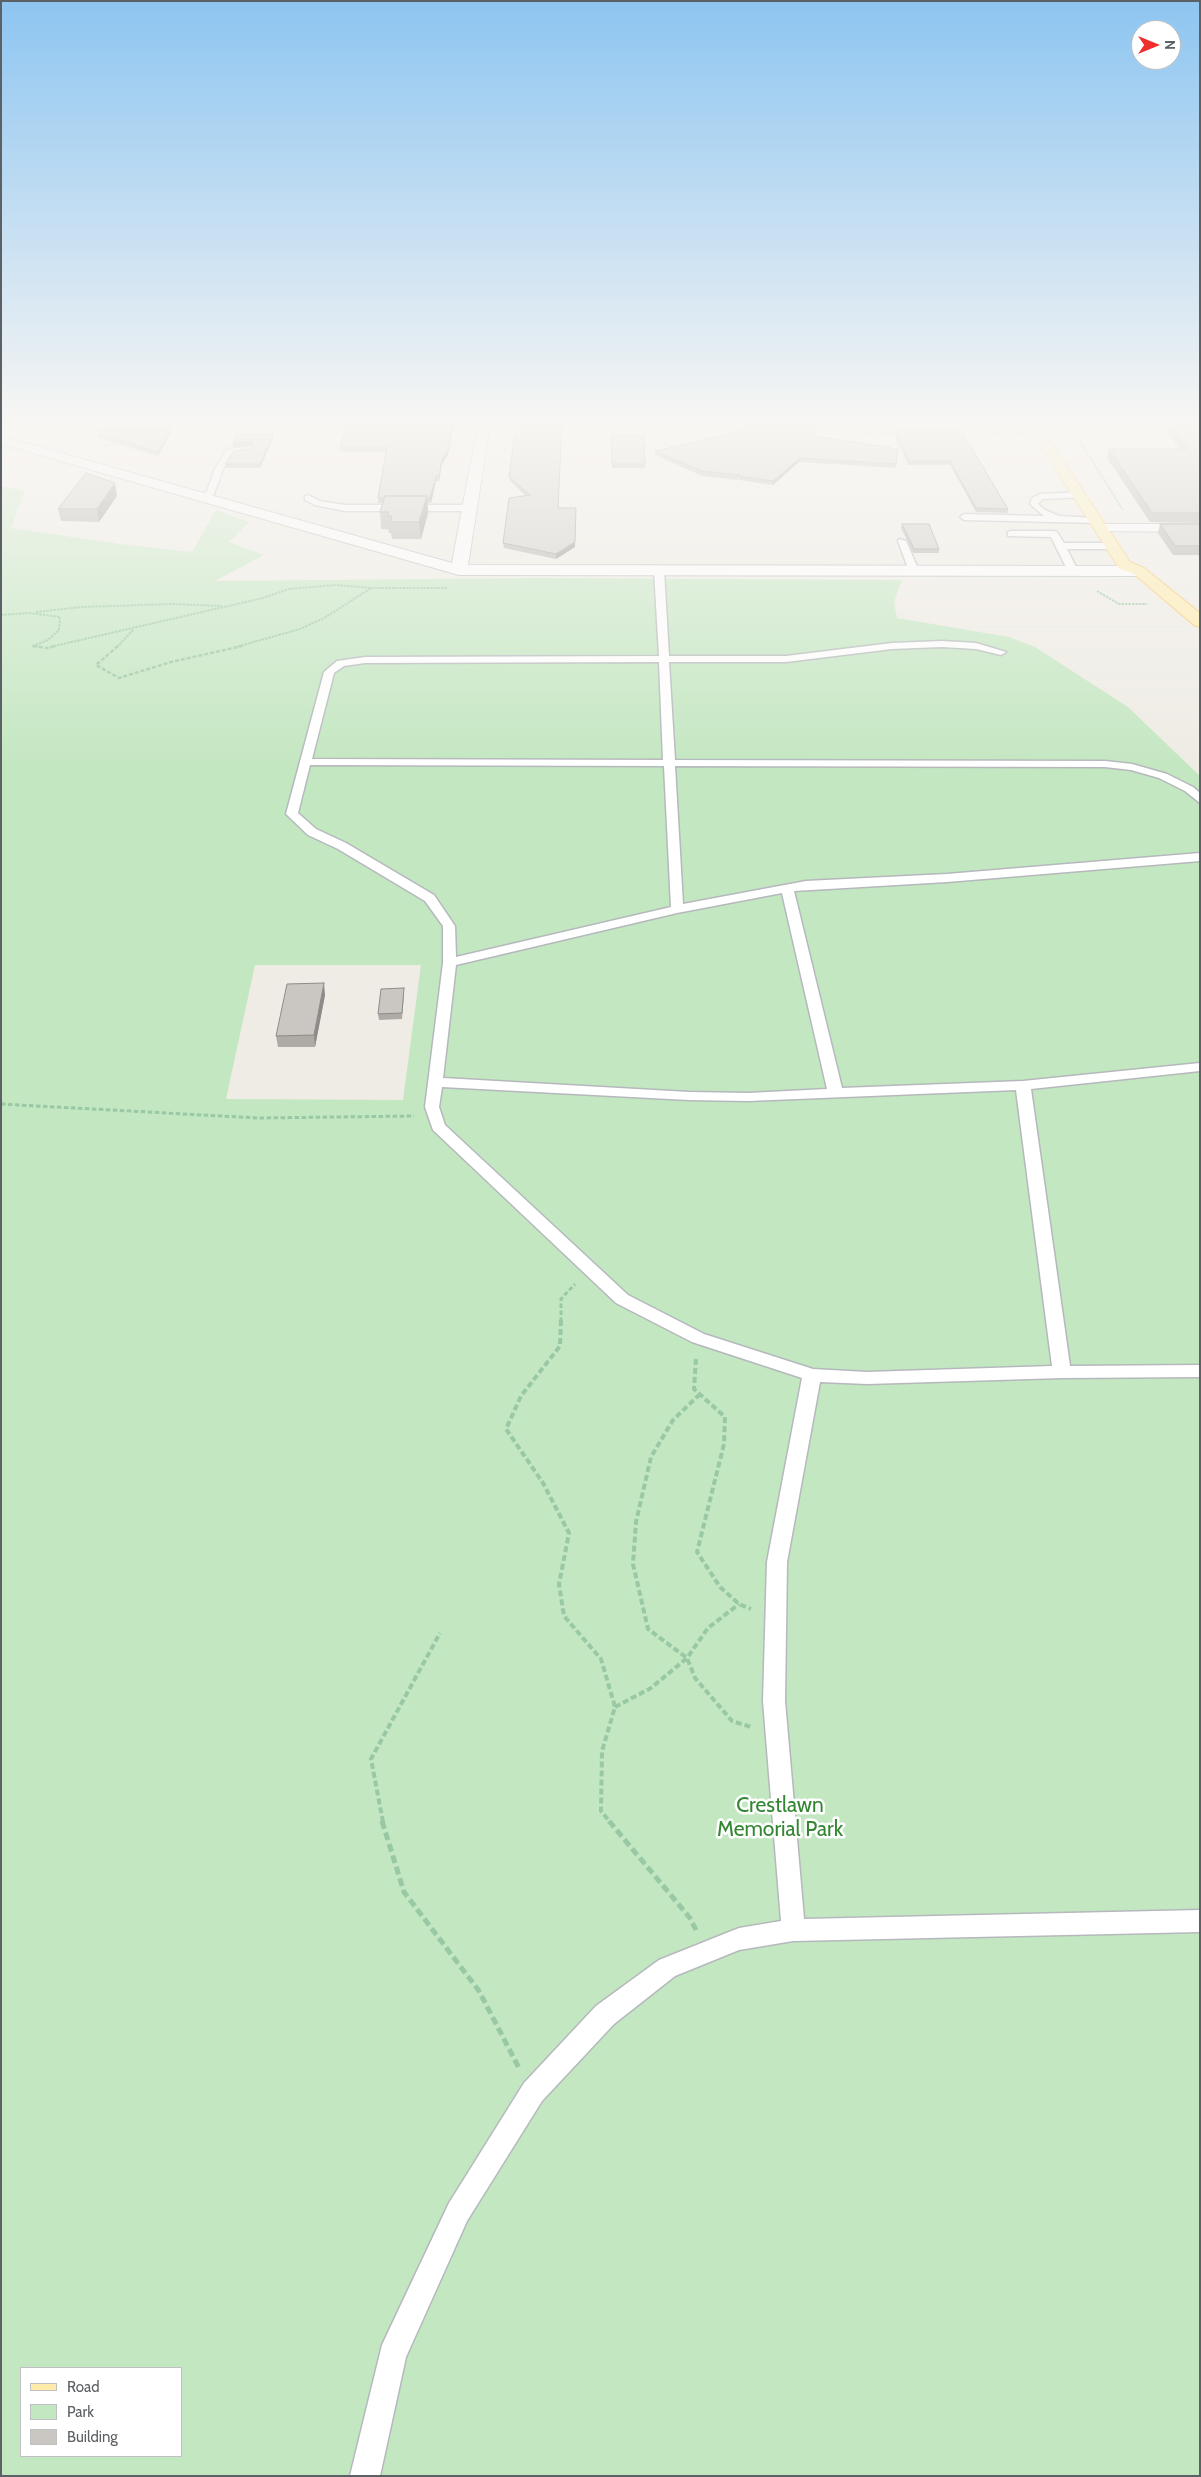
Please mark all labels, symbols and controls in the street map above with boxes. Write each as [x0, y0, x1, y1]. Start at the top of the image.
north arrow [1131, 20, 1181, 70]
text: N [1161, 40, 1179, 50]
park label: Crestlawn Memorial Park [717, 1793, 843, 1843]
legend [20, 2367, 182, 2457]
text: Road [67, 2378, 100, 2396]
text: Park [67, 2403, 94, 2421]
text: Building [67, 2428, 118, 2446]

